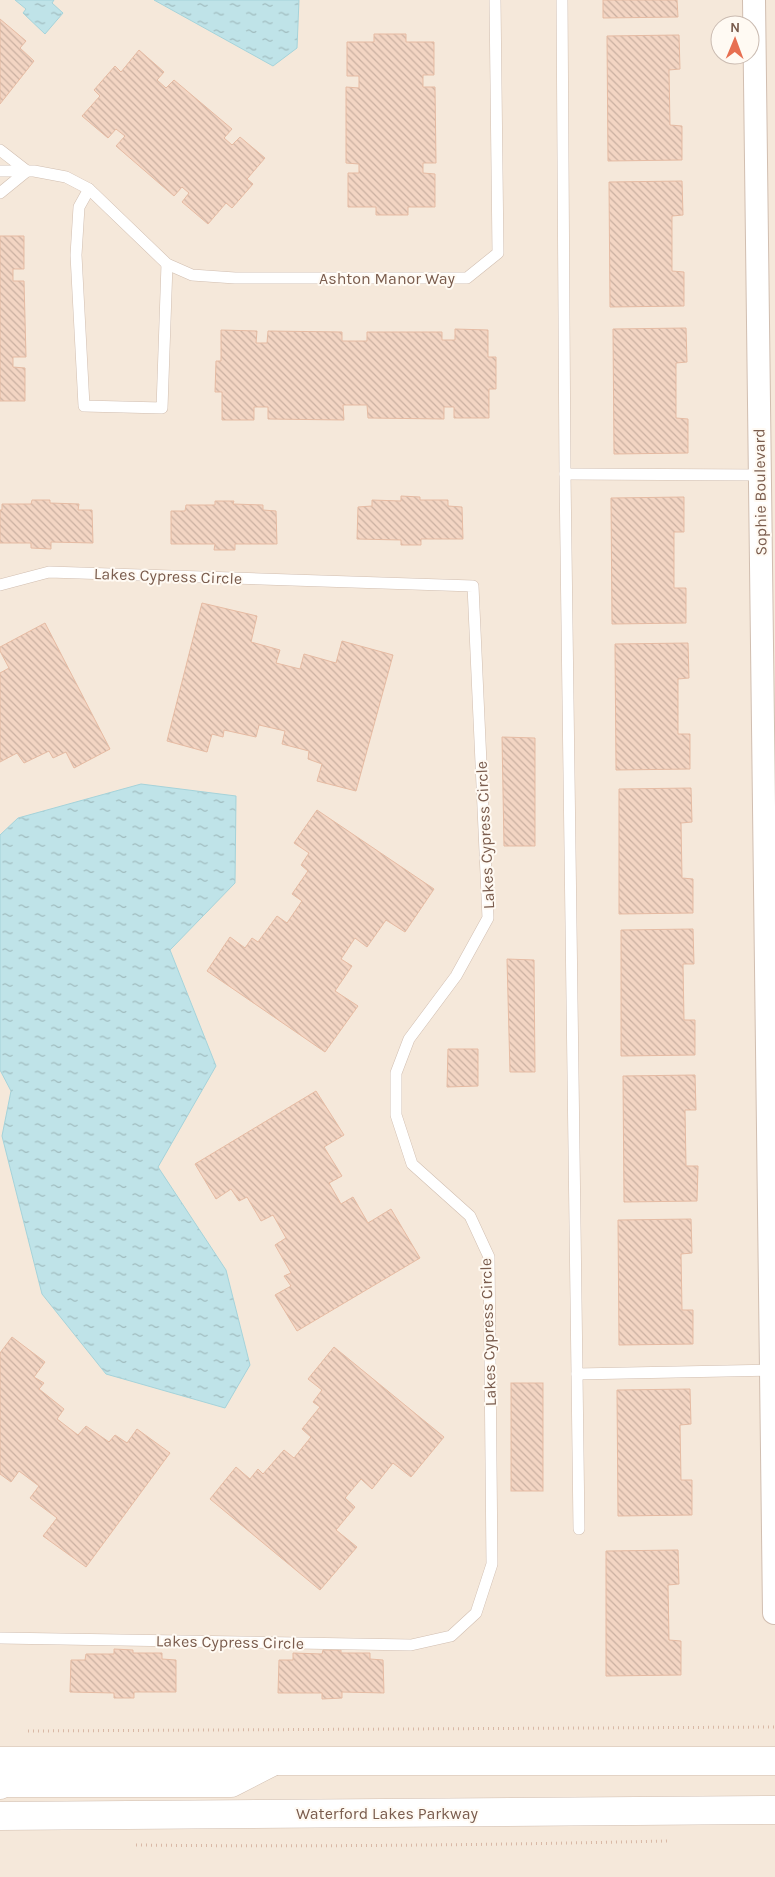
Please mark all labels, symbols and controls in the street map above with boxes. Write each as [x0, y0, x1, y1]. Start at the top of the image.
north arrow [710, 15, 760, 65]
text: N [730, 19, 740, 36]
street label: Ashton Manor Way [319, 269, 455, 288]
street label: Sophie Boulevard [749, 428, 771, 556]
street label: Lakes Cypress Circle [94, 564, 242, 588]
street label: Lakes Cypress Circle [472, 760, 498, 910]
street label: Lakes Cypress Circle [476, 1258, 500, 1406]
street label: Lakes Cypress Circle [156, 1631, 304, 1653]
street label: Waterford Lakes Parkway [296, 1804, 479, 1823]

